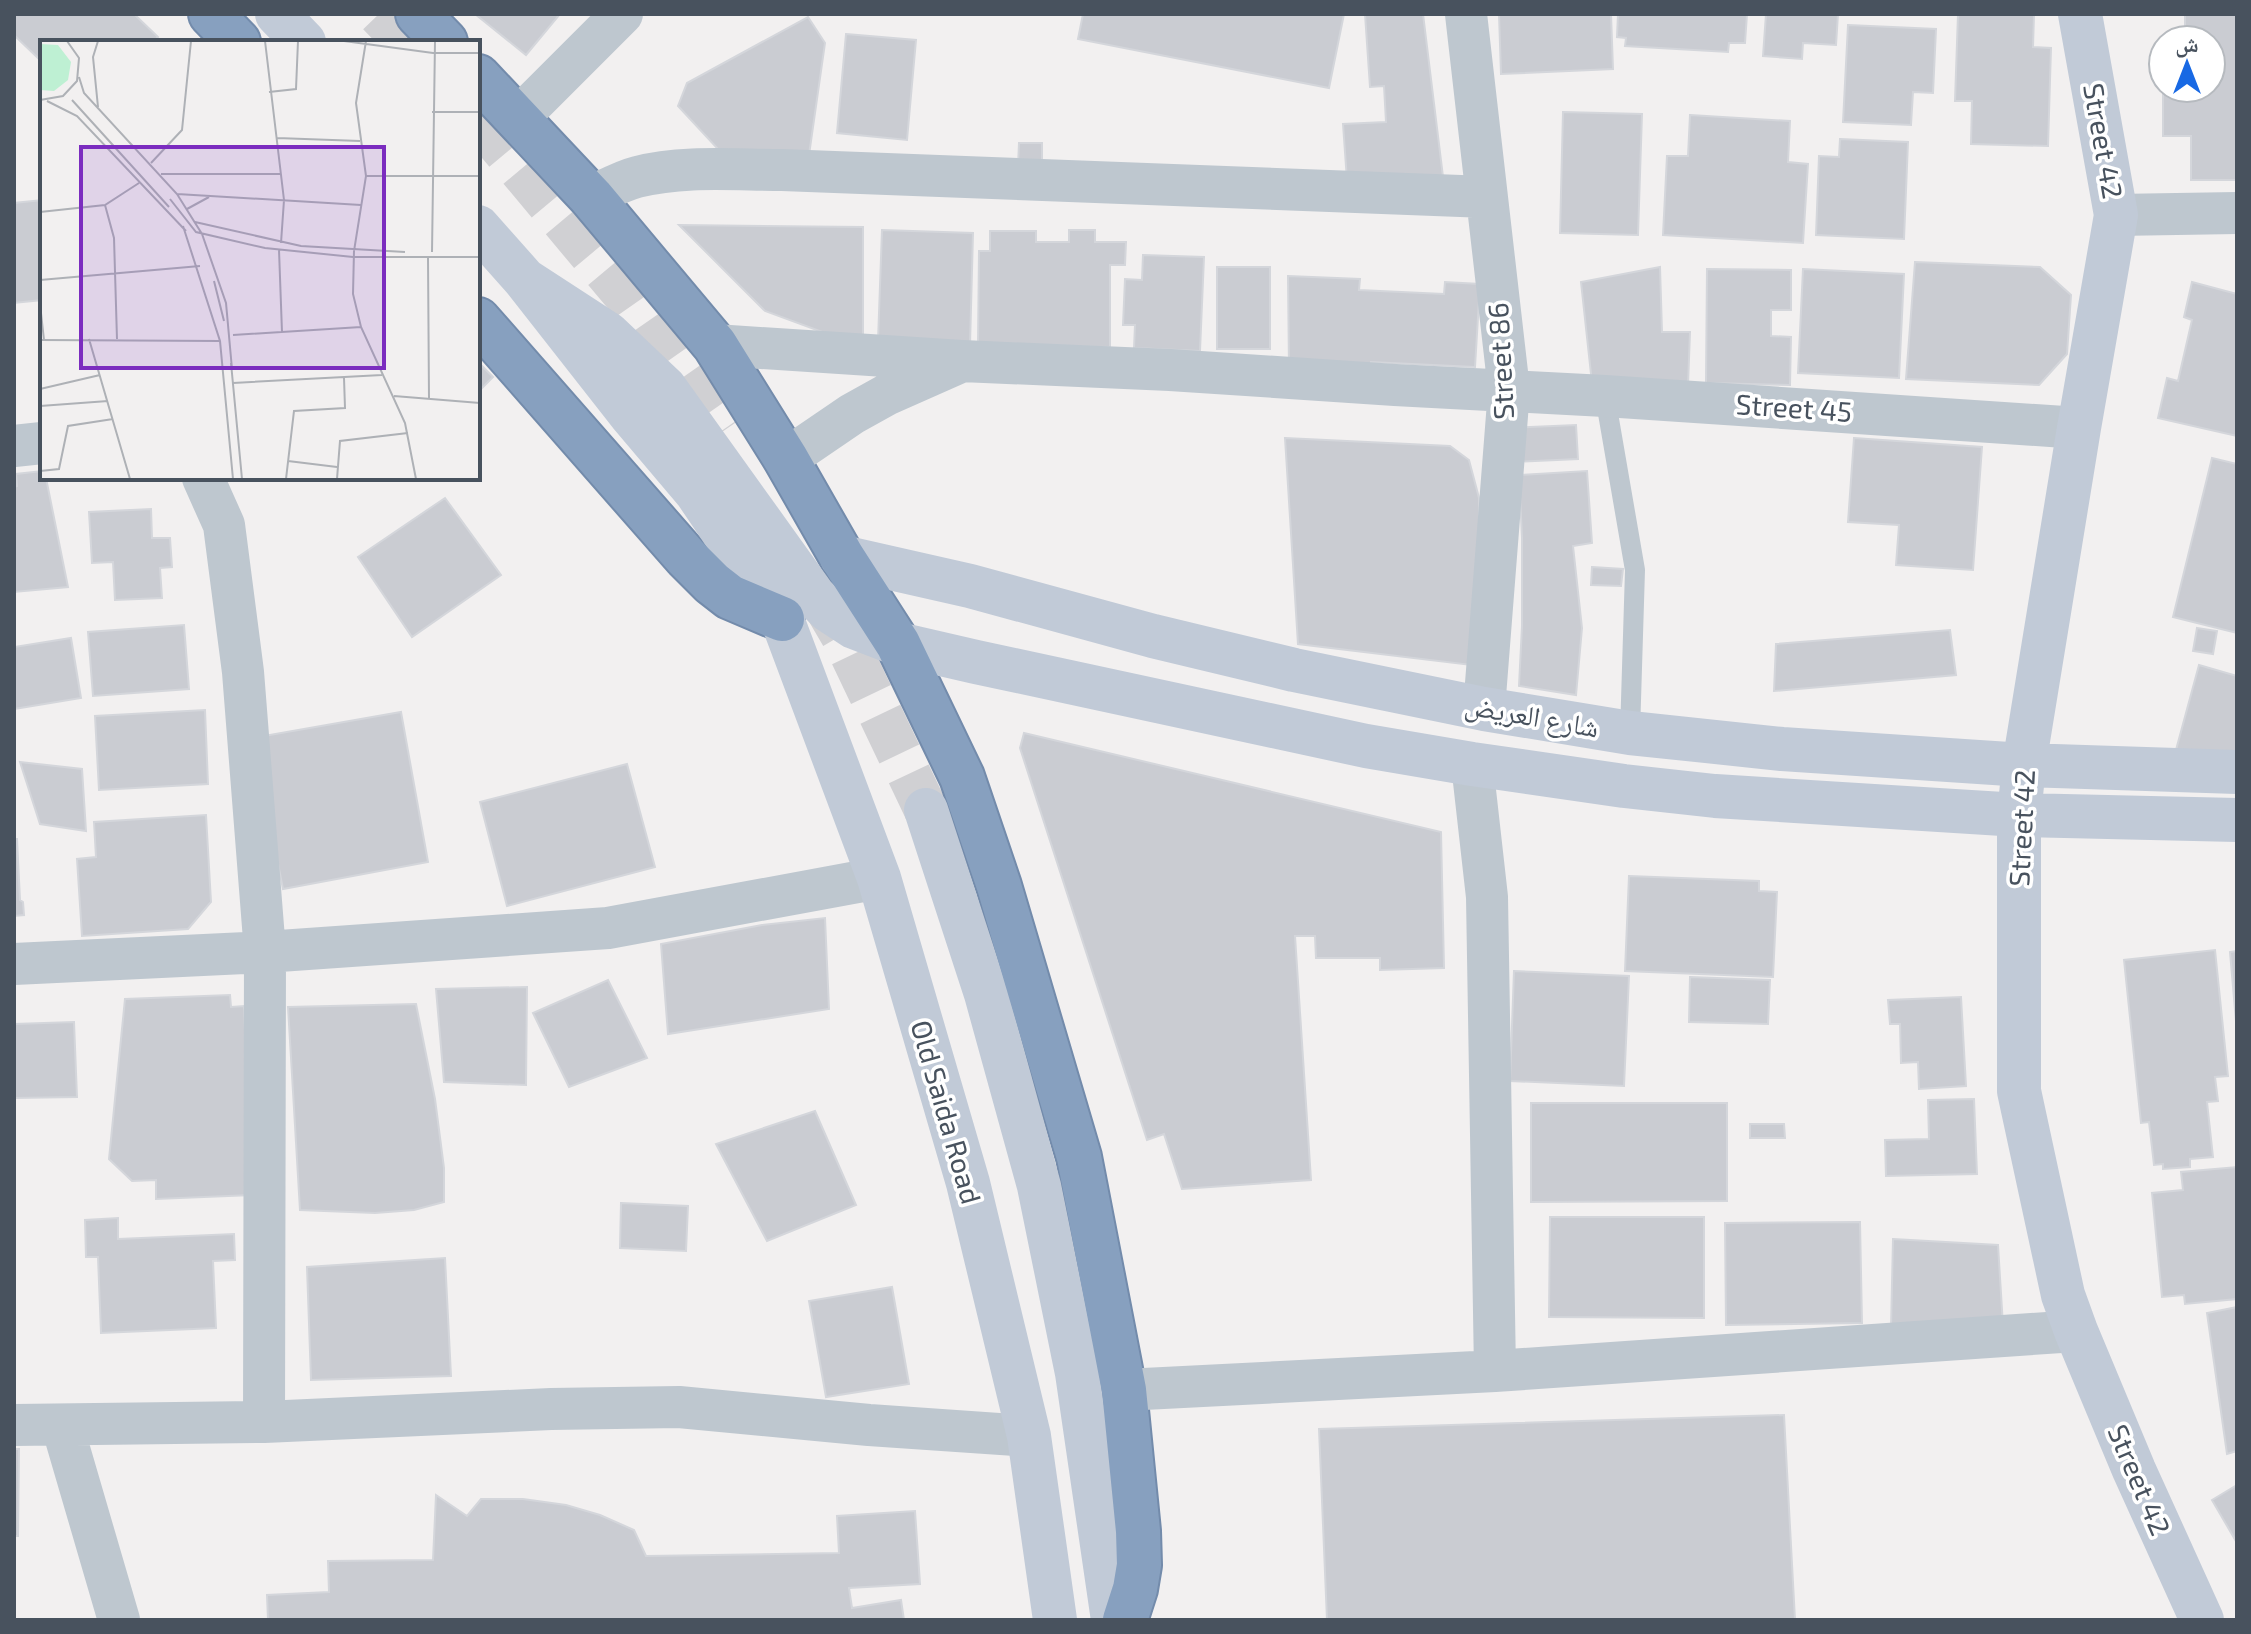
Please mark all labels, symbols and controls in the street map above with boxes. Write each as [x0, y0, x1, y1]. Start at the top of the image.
north arrow [2147, 24, 2227, 104]
text: ش [2175, 30, 2199, 58]
inset map [40, 40, 480, 480]
street label: Street 42 [2077, 80, 2131, 201]
street label: Street 86 [1480, 302, 1520, 420]
street label: Street 45 [1735, 386, 1853, 428]
street label: شارع العريض [1462, 687, 1602, 745]
street label: Street 42 [2001, 769, 2041, 887]
street label: Old Saida Road [905, 1016, 989, 1207]
street label: Street 42 [2101, 1419, 2178, 1540]

